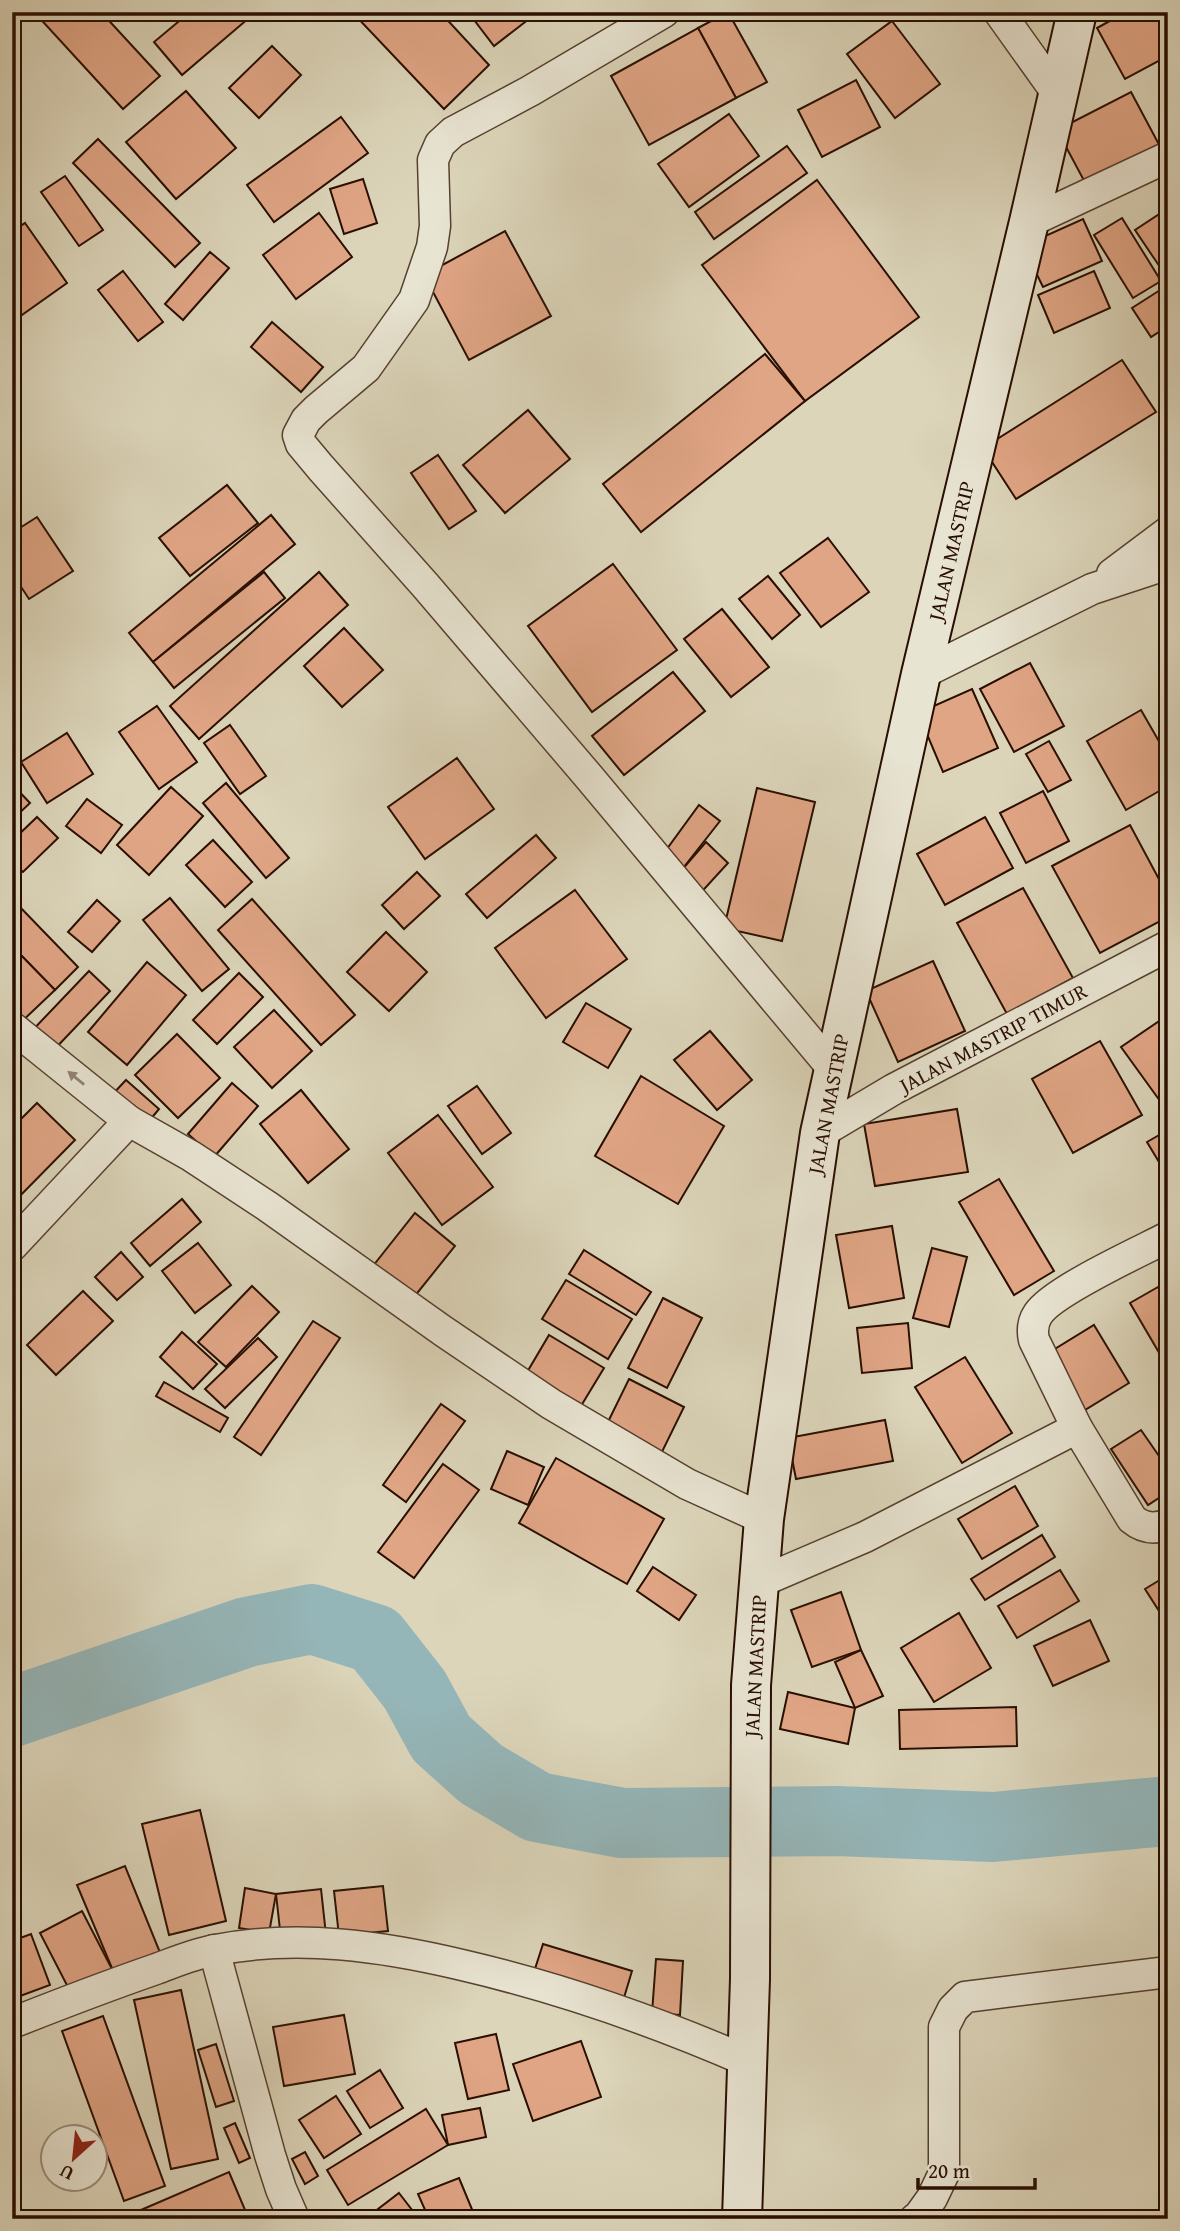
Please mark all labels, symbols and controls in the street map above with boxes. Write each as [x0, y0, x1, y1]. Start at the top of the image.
street label: JALAN MASTRIP [919, 478, 982, 627]
street label: JALAN MASTRIP TIMUR [891, 975, 1093, 1102]
street label: JALAN MASTRIP [799, 1031, 857, 1180]
one-way arrow [68, 1071, 86, 1086]
street label: JALAN MASTRIP [736, 1594, 774, 1741]
north arrow [38, 2122, 108, 2192]
scale bar [918, 2147, 1035, 2191]
text: 20 m [928, 2155, 970, 2186]
text: U [54, 2158, 78, 2189]

